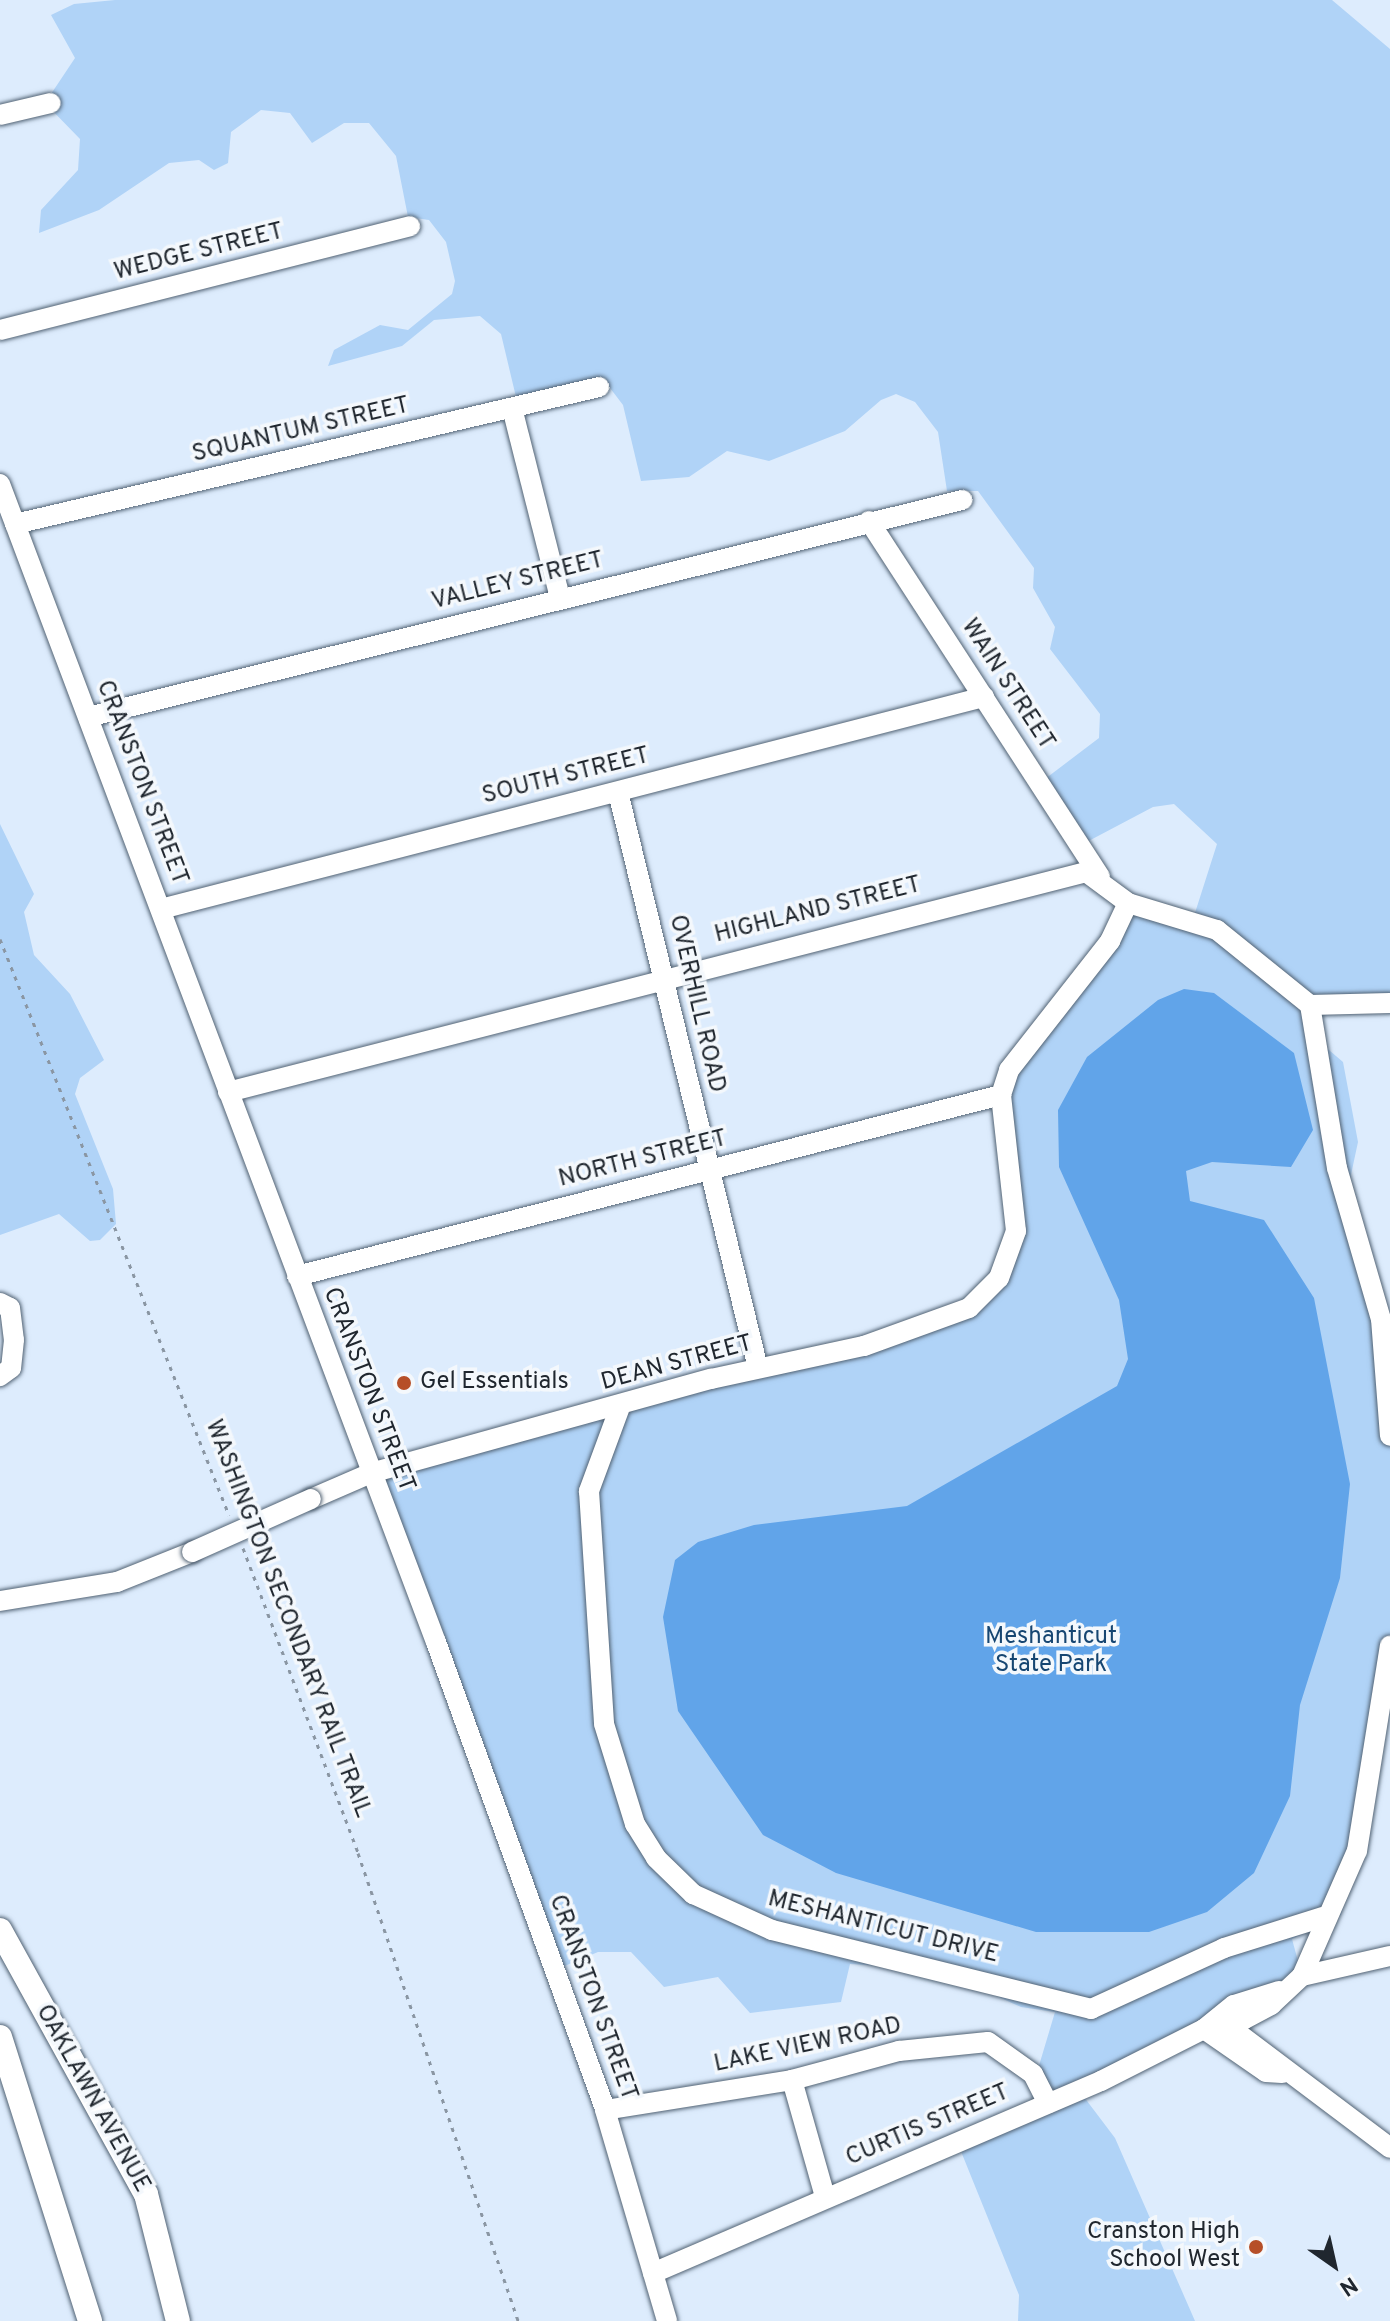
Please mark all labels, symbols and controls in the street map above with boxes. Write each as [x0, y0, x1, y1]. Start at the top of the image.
street label: WEDGE STREET [111, 218, 287, 288]
street label: SQUANTUM STREET [190, 392, 412, 470]
street label: VALLEY STREET [428, 547, 608, 617]
street label: WAIN STREET [954, 614, 1060, 756]
street label: CRANSTON STREET [89, 677, 193, 889]
street label: SOUTH STREET [479, 742, 653, 812]
street label: HIGHLAND STREET [712, 871, 924, 951]
street label: OVERHILL ROAD [661, 912, 731, 1096]
street label: NORTH STREET [556, 1125, 730, 1195]
street label: CRANSTON STREET [316, 1284, 420, 1496]
street label: DEAN STREET [598, 1330, 756, 1398]
place label: Gel Essentials [420, 1369, 569, 1397]
marker: Gel Essentials [395, 1374, 413, 1392]
street label: WASHINGTON SECONDARY RAIL TRAIL [197, 1415, 377, 1823]
park label: Meshanticut State Park [985, 1624, 1117, 1680]
street label: MESHANTICUT DRIVE [764, 1885, 1002, 1971]
street label: CRANSTON STREET [541, 1891, 643, 2105]
street label: OAKLAWN AVENUE [28, 2000, 156, 2198]
street label: LAKE VIEW ROAD [711, 2012, 905, 2080]
street label: CURTIS STREET [842, 2079, 1014, 2173]
place label: Cranston High School West [1087, 2219, 1240, 2275]
north arrow [1294, 2225, 1374, 2305]
marker: Cranston High School West [1247, 2238, 1265, 2256]
text: N [1334, 2270, 1362, 2301]

